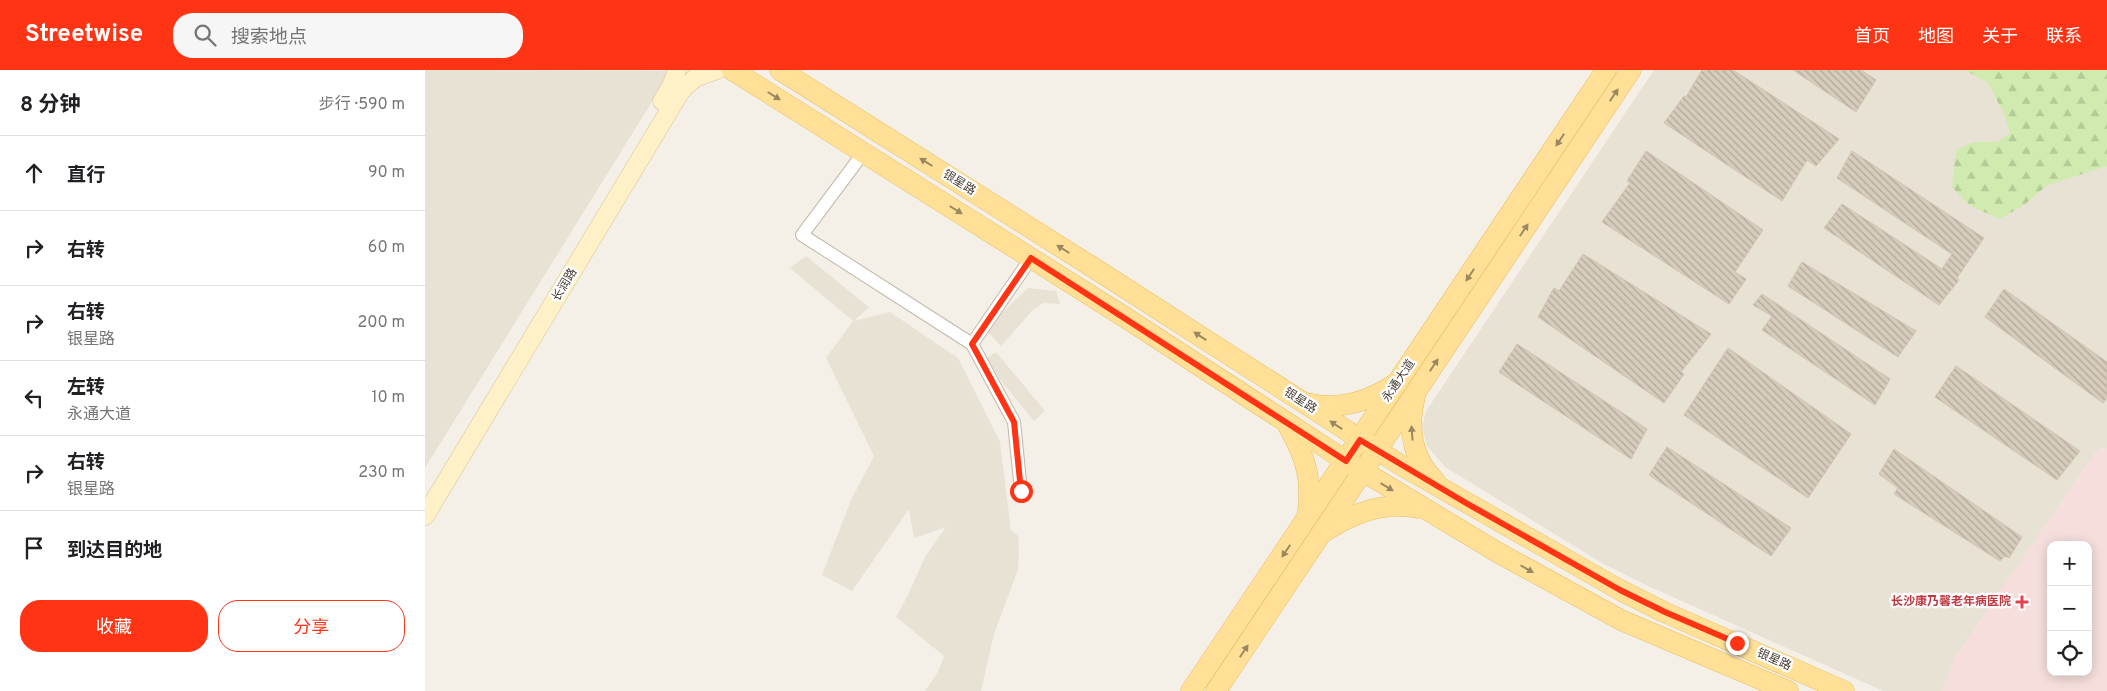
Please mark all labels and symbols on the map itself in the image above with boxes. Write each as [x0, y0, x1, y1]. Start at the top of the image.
one-way arrow [1610, 88, 1619, 102]
one-way arrow [767, 91, 780, 100]
one-way arrow [1555, 133, 1565, 146]
one-way arrow [919, 157, 933, 167]
street label: 银星路 [939, 167, 979, 199]
one-way arrow [949, 205, 962, 215]
one-way arrow [1519, 223, 1529, 237]
one-way arrow [1057, 244, 1070, 253]
street label: 长润路 [549, 265, 581, 305]
one-way arrow [1465, 268, 1475, 282]
one-way arrow [1194, 331, 1207, 341]
street label: 永通大道 [1379, 357, 1419, 405]
one-way arrow [1429, 359, 1439, 372]
street label: 银星路 [1281, 384, 1319, 418]
one-way arrow [1330, 420, 1343, 430]
one-way arrow [1408, 425, 1416, 441]
route start [1010, 480, 1033, 503]
one-way arrow [1381, 482, 1394, 491]
one-way arrow [1281, 544, 1291, 558]
one-way arrow [1520, 565, 1535, 573]
place label: 长沙康乃馨老年病医院 [1891, 594, 2011, 610]
marker: 长沙康乃馨老年病医院 [2015, 595, 2029, 609]
route end [1726, 632, 1749, 655]
one-way arrow [1239, 644, 1248, 657]
street label: 银星路 [1754, 645, 1794, 675]

